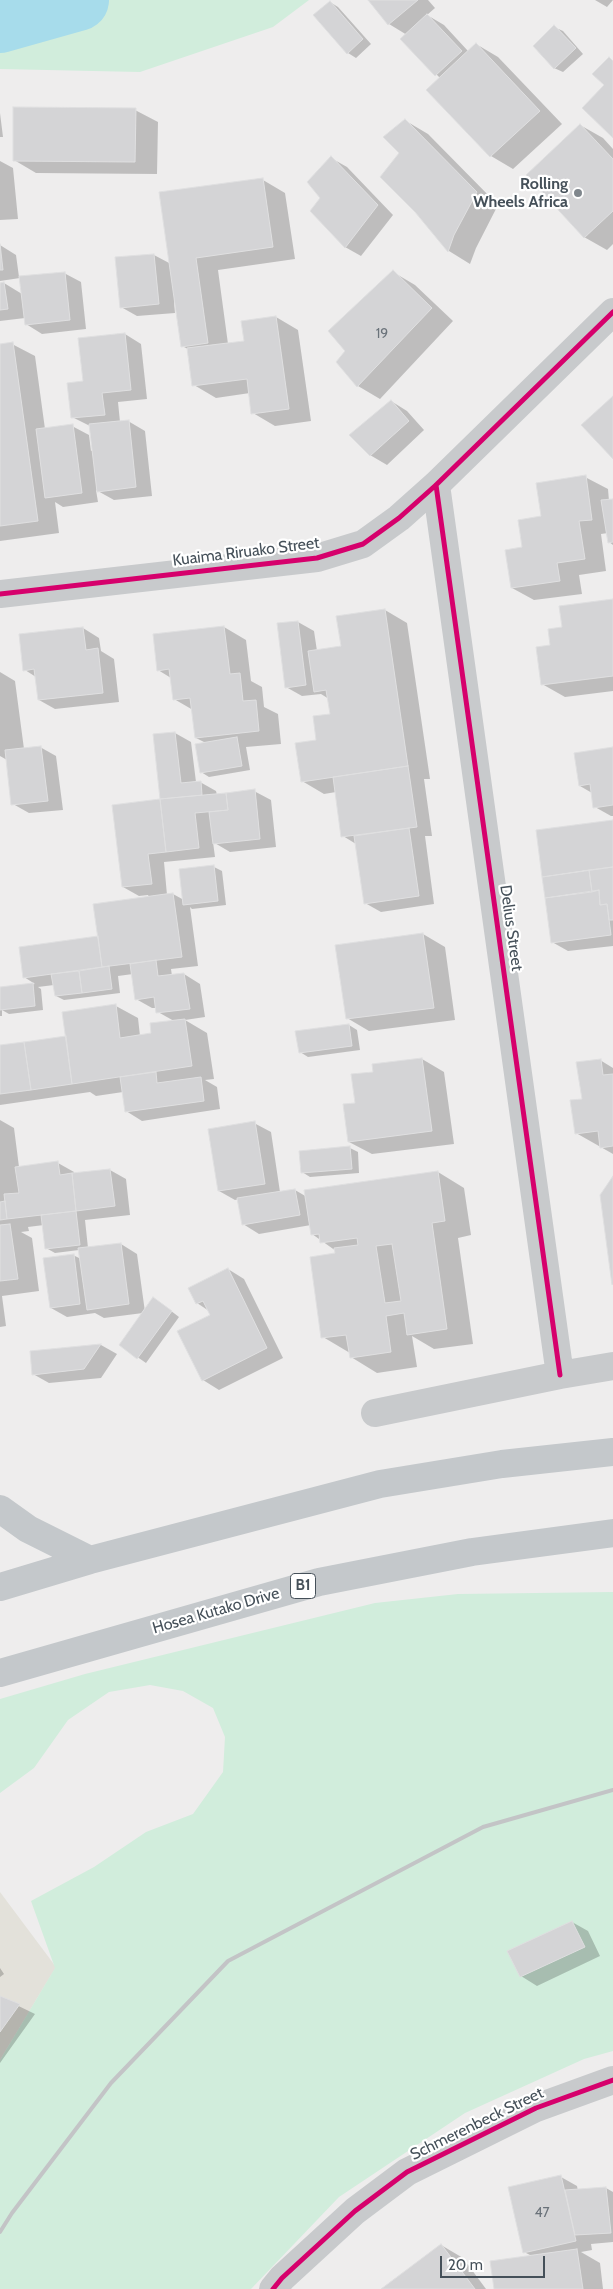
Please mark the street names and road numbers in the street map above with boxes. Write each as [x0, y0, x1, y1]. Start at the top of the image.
street label: Kuaima Riruako Street [171, 533, 321, 571]
street label: Delius Street [495, 884, 527, 972]
road number: B1 [290, 1574, 316, 1598]
street label: Hosea Kutako Drive [150, 1584, 282, 1638]
street label: Schmerenbeck Street [407, 2083, 547, 2165]

